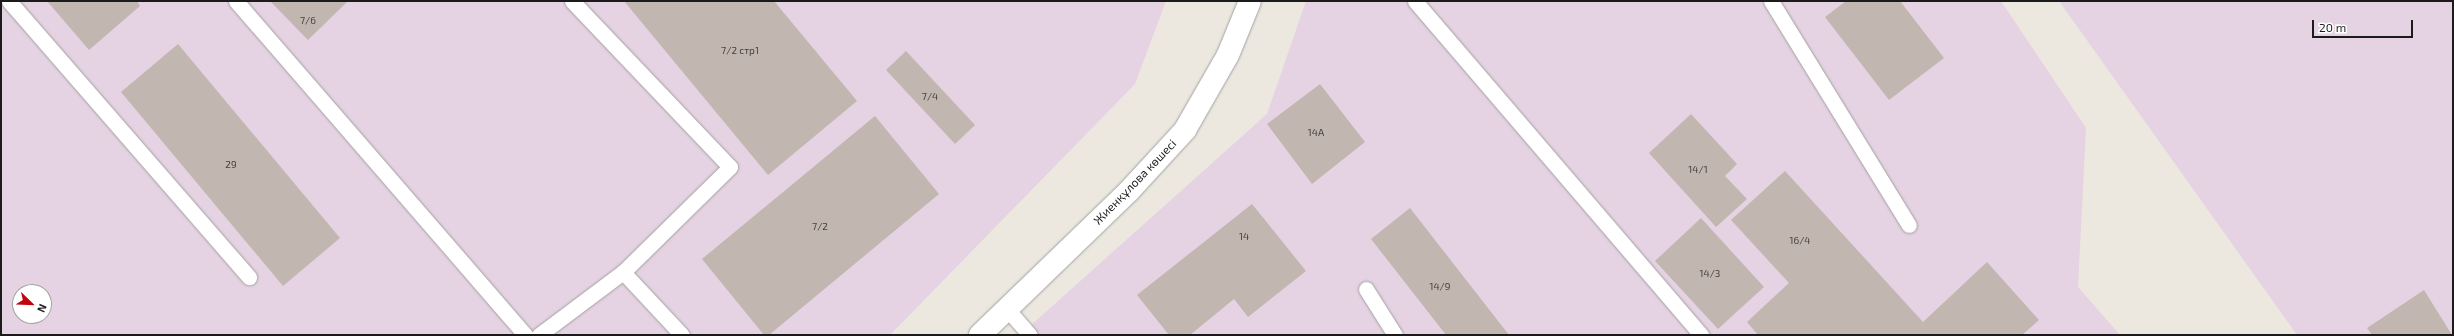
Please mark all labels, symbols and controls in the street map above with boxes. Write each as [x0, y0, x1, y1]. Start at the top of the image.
scale bar [2314, 12, 2415, 38]
house number: 7/6 [300, 15, 316, 27]
text: 20 m [2319, 20, 2346, 34]
house number: 7/2 стр1 [721, 45, 759, 57]
house number: 7/4 [922, 91, 938, 103]
house number: 14А [1308, 127, 1324, 139]
street label: Жиенқұлова көшесі [1091, 136, 1179, 228]
house number: 29 [225, 159, 237, 171]
house number: 14/1 [1688, 164, 1708, 176]
house number: 7/2 [812, 221, 828, 233]
house number: 14 [1239, 231, 1249, 243]
house number: 16/4 [1789, 235, 1811, 247]
house number: 14/3 [1700, 268, 1720, 280]
house number: 14/9 [1429, 281, 1451, 293]
north arrow [12, 284, 52, 324]
text: N [35, 302, 50, 315]

